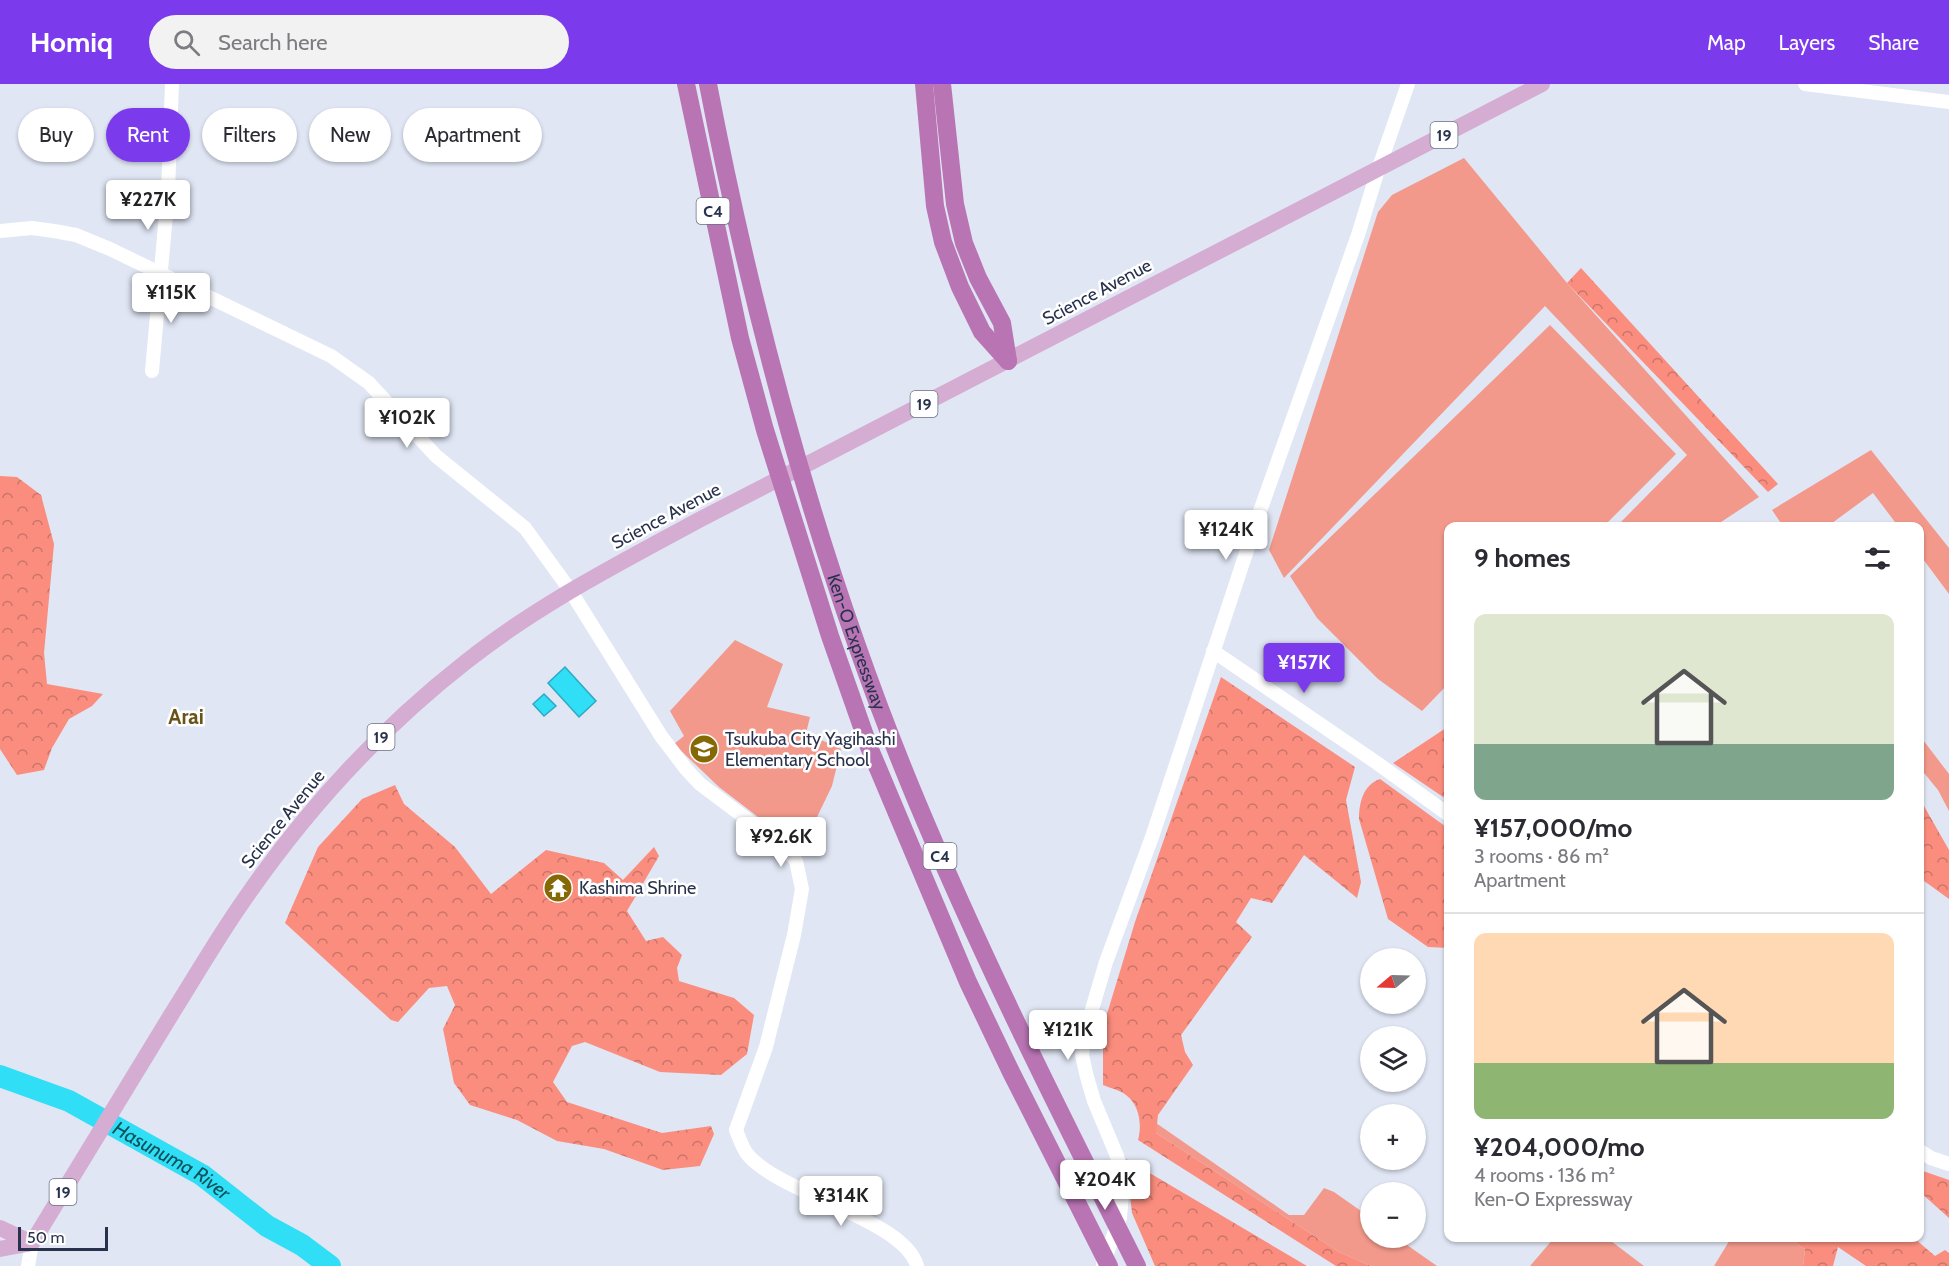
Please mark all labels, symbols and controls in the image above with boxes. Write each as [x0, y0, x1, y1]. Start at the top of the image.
search box [149, 15, 569, 69]
text: Homiq [30, 25, 113, 59]
icon: search [170, 26, 203, 59]
text: Search here [218, 29, 327, 56]
text: Map [1707, 30, 1746, 55]
text: Layers [1779, 30, 1835, 55]
text: Share [1868, 30, 1919, 55]
chip: Buy [18, 108, 94, 162]
chip: Rent [106, 108, 190, 162]
chip: Filters [202, 108, 297, 162]
chip: New [309, 108, 391, 162]
chip: Apartment [403, 108, 542, 162]
road number: 19 [1430, 122, 1458, 148]
pin: ¥227K [106, 180, 190, 231]
text: ¥227K [120, 187, 176, 211]
road number: C4 [696, 198, 730, 224]
street label: Science Avenue [1039, 254, 1155, 330]
pin: ¥115K [129, 273, 213, 324]
text: ¥115K [146, 280, 196, 304]
road number: 19 [910, 391, 938, 417]
pin: ¥102K [365, 398, 449, 449]
text: ¥102K [379, 405, 435, 429]
street label: Science Avenue [608, 478, 724, 554]
pin: ¥124K [1184, 510, 1268, 561]
text: ¥124K [1199, 517, 1254, 541]
text: 9 homes [1474, 542, 1571, 574]
icon: filters [1861, 542, 1894, 575]
street label: Ken-O Expressway [822, 571, 891, 713]
pin: ¥157K [1262, 643, 1346, 694]
text: ¥157K [1278, 650, 1330, 674]
icon: home [1630, 653, 1738, 761]
district label: Arai [168, 704, 204, 729]
road number: 19 [368, 724, 394, 750]
place label: Tsukuba City Yagihashi Elementary School [725, 728, 895, 771]
school or university icon: Tsukuba City Yagihashi Elementary School [688, 733, 720, 765]
street label: Science Avenue [237, 765, 329, 873]
text: ¥157,000/mo [1474, 812, 1632, 844]
pin: ¥92.6K [732, 817, 830, 868]
text: ¥92.6K [750, 824, 812, 848]
road number: C4 [924, 843, 956, 869]
text: 3 rooms · 86 m² [1474, 844, 1609, 868]
text: Apartment [1474, 868, 1566, 892]
temple icon: Kashima Shrine [542, 872, 574, 904]
place label: Kashima Shrine [579, 877, 696, 899]
north arrow [1360, 948, 1426, 1014]
map controls [1360, 948, 1426, 1248]
icon: home [1630, 972, 1738, 1080]
pin: ¥121K [1026, 1010, 1110, 1061]
text: ¥121K [1043, 1017, 1093, 1041]
button: layers [1360, 1026, 1426, 1092]
button: + [1360, 1104, 1426, 1170]
water label: Hasunuma River [109, 1116, 236, 1205]
text: ¥204,000/mo [1474, 1131, 1645, 1163]
pin: ¥204K [1063, 1160, 1147, 1211]
text: 4 rooms · 136 m² [1474, 1163, 1615, 1187]
text: ¥204K [1074, 1167, 1136, 1191]
pin: ¥314K [799, 1176, 883, 1227]
road number: 19 [50, 1179, 76, 1205]
button: − [1360, 1182, 1426, 1248]
text: ¥314K [813, 1183, 869, 1207]
text: Ken-O Expressway [1474, 1187, 1633, 1211]
scale bar [18, 1224, 108, 1252]
text: 50 m [27, 1228, 64, 1247]

